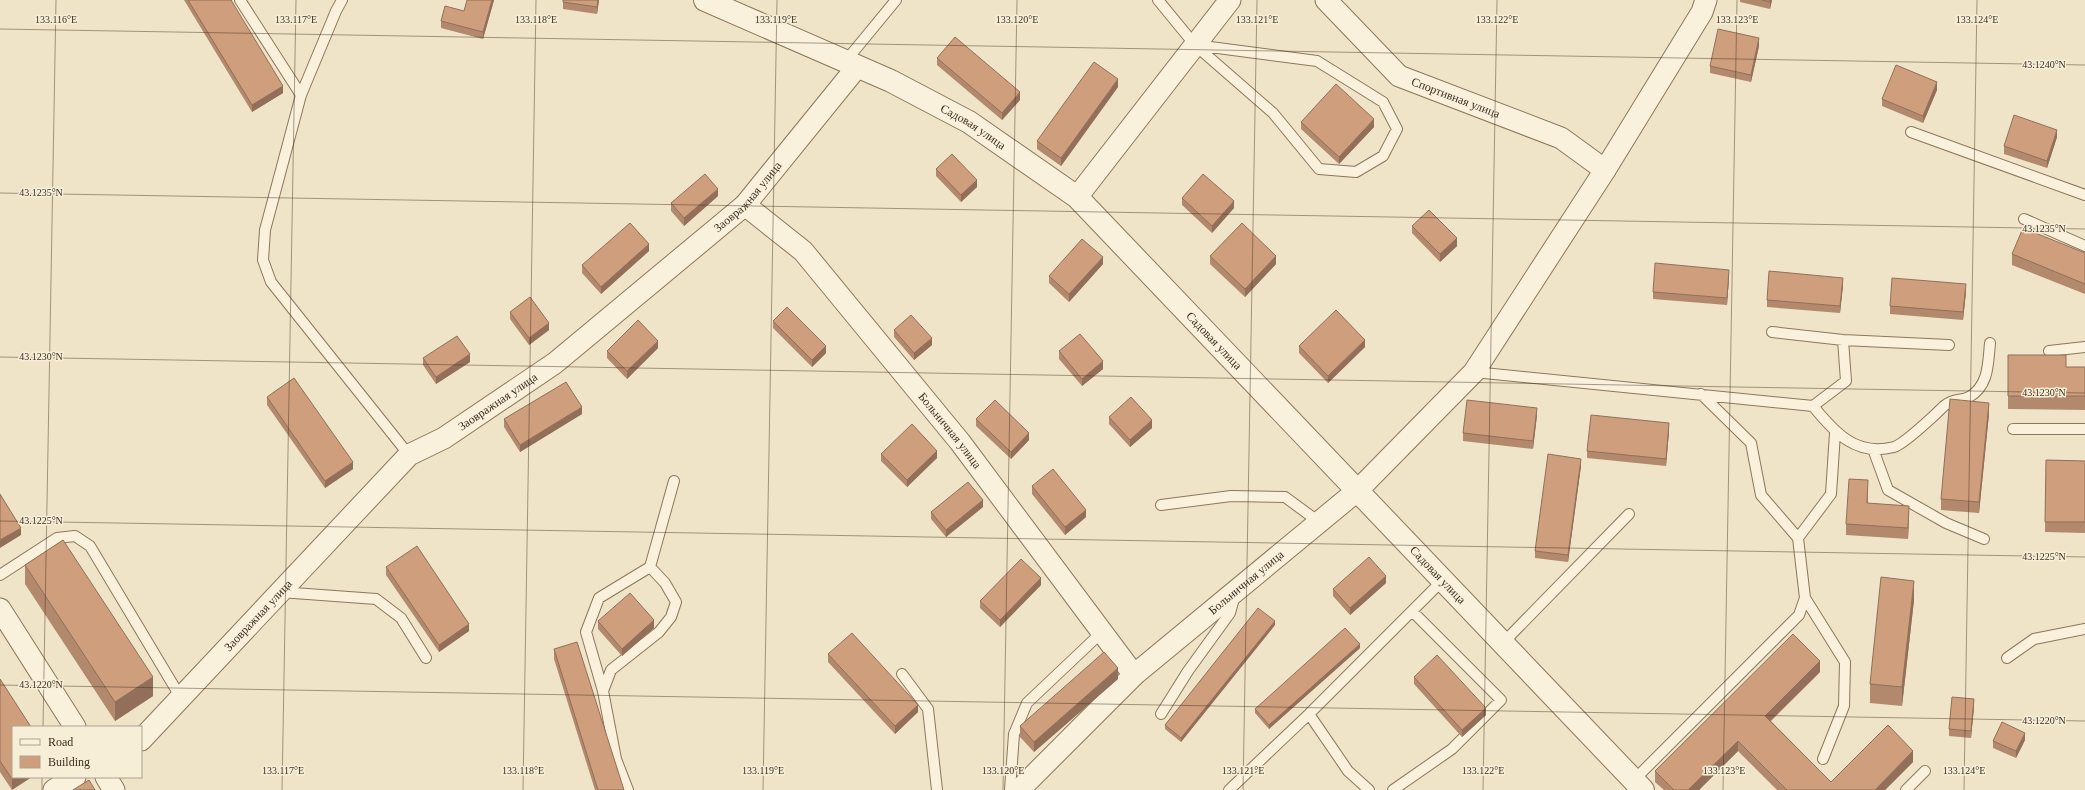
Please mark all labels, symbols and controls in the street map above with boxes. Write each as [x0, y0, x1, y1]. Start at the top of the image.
text: 133.116°E [35, 14, 77, 25]
text: 133.117°E [275, 14, 317, 25]
text: 133.118°E [515, 14, 557, 25]
text: 133.119°E [755, 14, 797, 25]
text: 133.120°E [996, 14, 1038, 25]
text: 133.121°E [1236, 14, 1278, 25]
text: 133.122°E [1476, 14, 1518, 25]
text: 133.123°E [1716, 14, 1758, 25]
text: 133.124°E [1956, 14, 1998, 25]
text: 43.1240°N [2022, 59, 2066, 70]
street label: Спортивная улица [1409, 74, 1502, 121]
street label: Садовая улица [938, 101, 1009, 153]
street label: Заовражная улица [711, 158, 785, 235]
text: 43.1235°N [19, 187, 63, 198]
text: 43.1235°N [2022, 223, 2066, 234]
street label: Садовая улица [1183, 309, 1245, 373]
text: 43.1230°N [19, 351, 63, 362]
street label: Заовражная улица [455, 370, 541, 433]
text: 43.1230°N [2022, 387, 2066, 398]
street label: Больничная улица [915, 390, 985, 472]
text: 43.1225°N [19, 515, 63, 526]
street label: Садовая улица [1407, 543, 1469, 607]
street label: Больничная улица [1206, 547, 1287, 617]
text: 43.1225°N [2022, 551, 2066, 562]
street label: Заовражная улица [221, 576, 295, 654]
text: 43.1220°N [19, 679, 63, 690]
text: 43.1220°N [2022, 715, 2066, 726]
legend [12, 726, 142, 778]
text: Road [48, 735, 73, 749]
text: Building [48, 755, 90, 769]
text: 133.117°E [262, 765, 304, 776]
text: 133.118°E [502, 765, 544, 776]
text: 133.119°E [742, 765, 784, 776]
text: 133.120°E [982, 765, 1024, 776]
text: 133.121°E [1222, 765, 1264, 776]
text: 133.122°E [1462, 765, 1504, 776]
text: 133.123°E [1703, 765, 1745, 776]
text: 133.124°E [1943, 765, 1985, 776]

